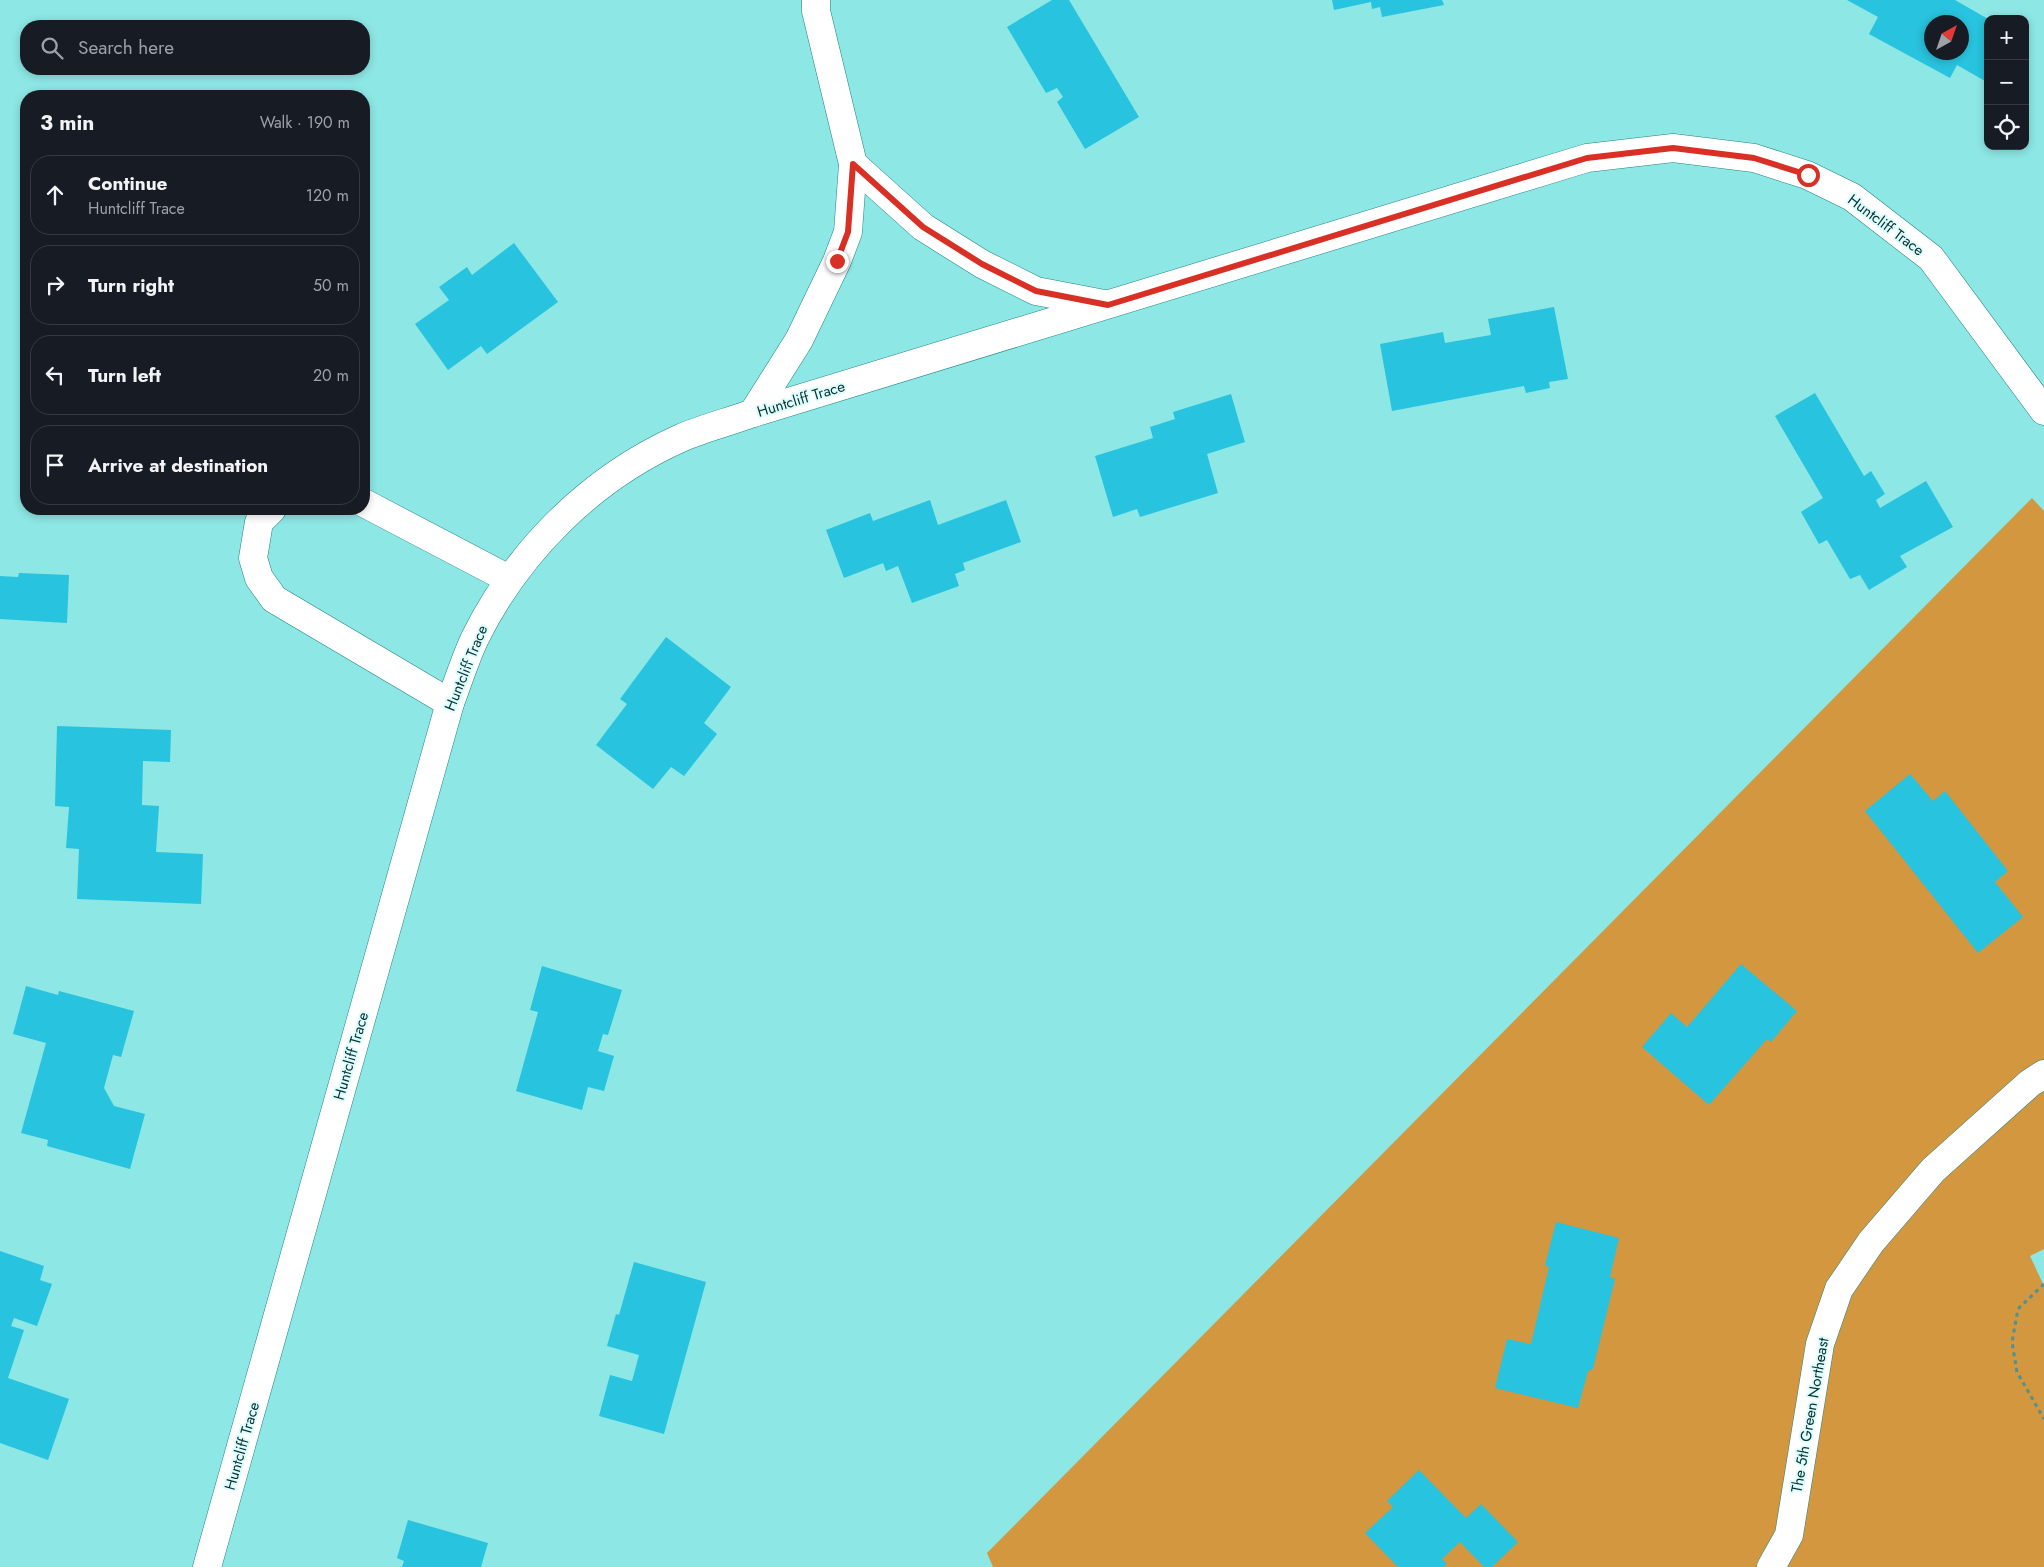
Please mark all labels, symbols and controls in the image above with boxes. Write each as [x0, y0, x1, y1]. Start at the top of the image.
north arrow [1924, 15, 1969, 60]
map controls [1984, 15, 2029, 150]
button: + [1984, 15, 2029, 60]
search box [20, 20, 370, 75]
icon: search [38, 34, 66, 62]
text: Search here [78, 34, 174, 61]
button: − [1984, 60, 2029, 105]
button: locate [1984, 105, 2029, 150]
text: 3 min [40, 108, 94, 138]
text: Walk · 190 m [260, 111, 350, 134]
route start [1797, 164, 1820, 187]
text: Continue [88, 170, 167, 197]
icon: ahead [41, 181, 69, 209]
text: 120 m [306, 184, 349, 207]
street label: Huntcliff Trace [1843, 189, 1929, 261]
text: Huntcliff Trace [88, 197, 185, 220]
route end [826, 250, 849, 273]
icon: right [41, 271, 69, 299]
text: Turn right [88, 272, 174, 299]
text: 50 m [313, 274, 349, 297]
icon: left [41, 361, 69, 389]
text: Turn left [88, 362, 161, 389]
text: 20 m [313, 364, 349, 387]
street label: Huntcliff Trace [754, 375, 848, 423]
icon: arrive [41, 451, 69, 479]
text: Arrive at destination [88, 452, 268, 479]
street label: Huntcliff Trace [439, 622, 493, 714]
street label: Huntcliff Trace [328, 1009, 374, 1103]
street label: The 5th Green Northeast [1786, 1335, 1835, 1494]
street label: Huntcliff Trace [219, 1399, 265, 1493]

